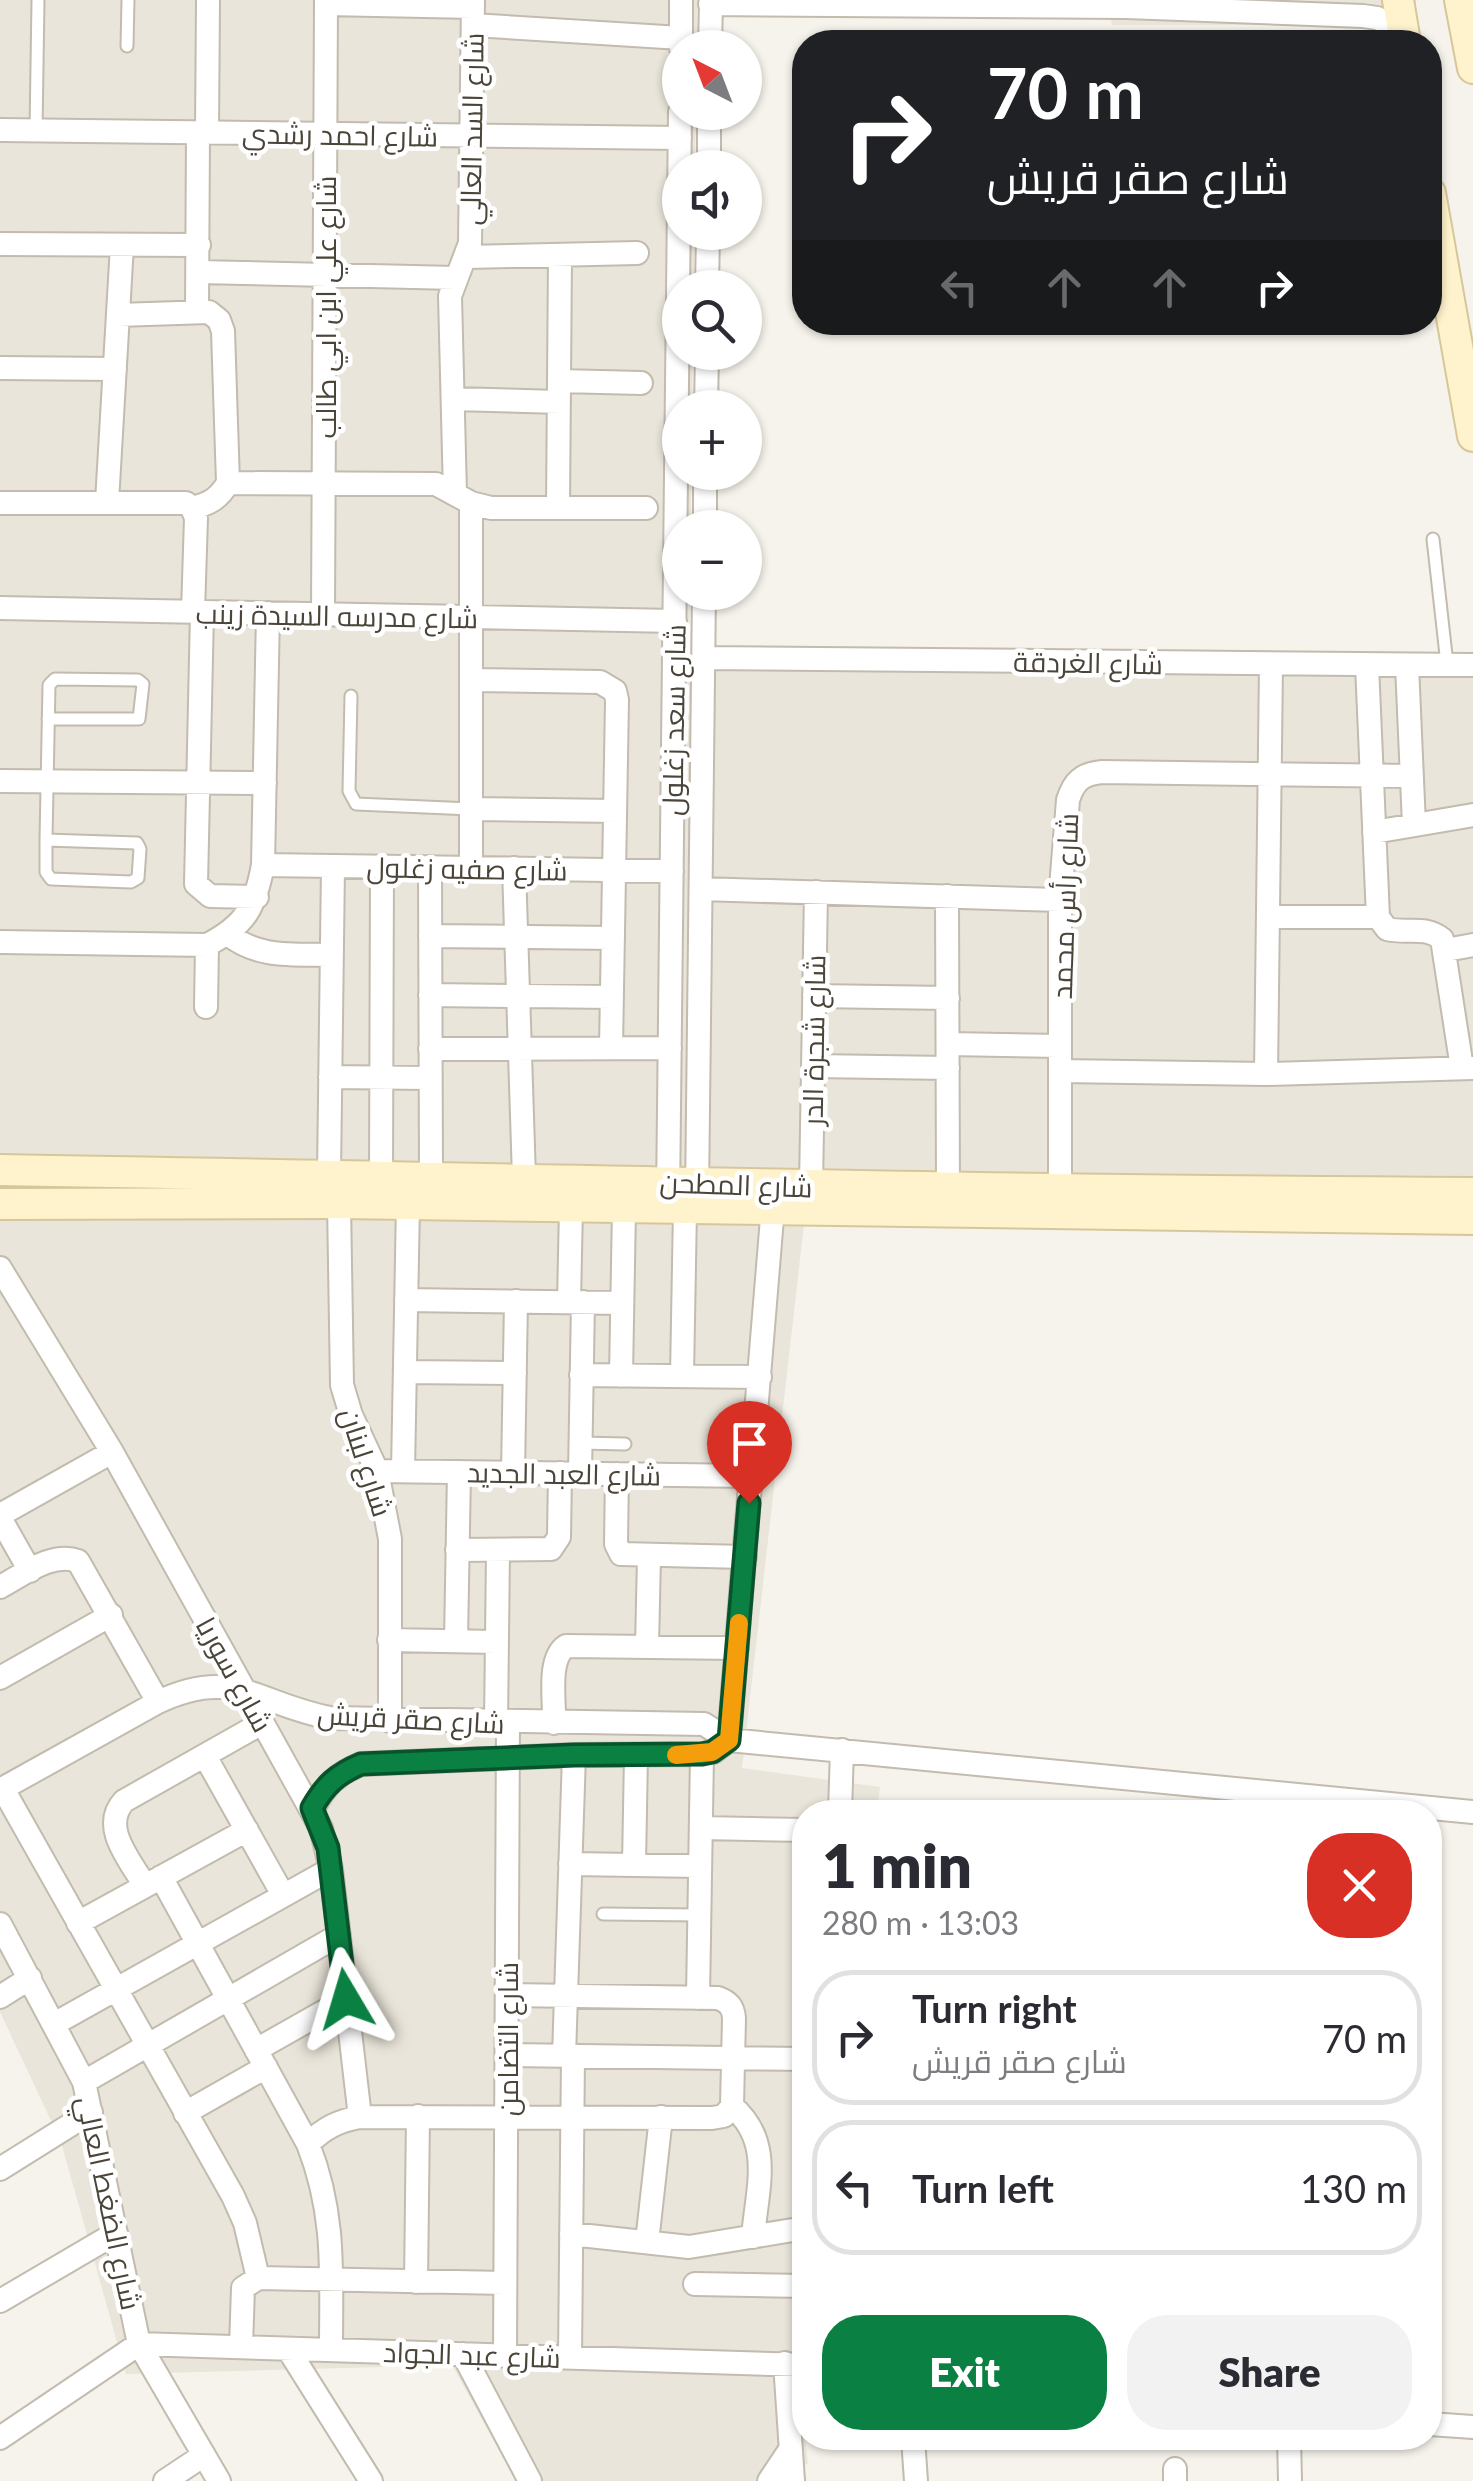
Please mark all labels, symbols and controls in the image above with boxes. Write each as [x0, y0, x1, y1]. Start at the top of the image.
north arrow [662, 30, 762, 130]
map controls [662, 30, 762, 610]
street label: شارع السد العالي [452, 32, 496, 226]
text: 70 m [987, 50, 1144, 134]
icon: right [822, 70, 952, 200]
street label: شارع احمد رشدي [242, 115, 438, 159]
button: sound [662, 150, 762, 250]
text: شارع صقر قريش [987, 150, 1289, 204]
street label: شارع علي ابن ابي طالب [308, 176, 348, 438]
icon: left [932, 260, 987, 315]
icon: ahead [1037, 260, 1092, 315]
icon: ahead [1142, 260, 1197, 315]
icon: right [1247, 260, 1302, 315]
button: search [662, 270, 762, 370]
button: + [662, 390, 762, 490]
button: − [662, 510, 762, 610]
street label: شارع مدرسه السيدة زينب [195, 596, 479, 637]
street label: شارع سعد زغلول [654, 624, 695, 816]
street label: شارع الغردقة [1013, 644, 1163, 683]
street label: شارع رأس محمد [1044, 812, 1087, 1000]
street label: شارع صفيه زغلول [366, 849, 568, 890]
street label: شارع شجرة الدر [794, 954, 834, 1128]
street label: شارع المطحن [659, 1164, 813, 1207]
pin [707, 1401, 792, 1504]
street label: شارع لبنان [331, 1403, 401, 1522]
icon: arrive [722, 1416, 777, 1471]
street label: شارع العبد الجديد [466, 1454, 661, 1495]
street label: شارع سوريا [187, 1611, 280, 1739]
street label: شارع صقر قريش [316, 1696, 506, 1743]
text: 1 min [822, 1829, 972, 1901]
button: close [1307, 1833, 1412, 1938]
text: 280 m · 13:03 [822, 1903, 1019, 1942]
position arrow [294, 1947, 398, 2051]
street label: شارع التضامن [490, 1962, 527, 2116]
text: Turn right [912, 1985, 1077, 2031]
icon: right [827, 2010, 882, 2065]
text: 70 m [1322, 2015, 1407, 2061]
text: شارع صقر قريش [912, 2041, 1127, 2080]
street label: شارع الضغط العالي [65, 2093, 149, 2314]
icon: left [827, 2160, 882, 2215]
text: Turn left [912, 2165, 1054, 2211]
text: 130 m [1300, 2165, 1407, 2211]
button: Exit [822, 2315, 1107, 2430]
button: Share [1127, 2315, 1412, 2430]
street label: شارع عبد الجواد [382, 2334, 561, 2377]

